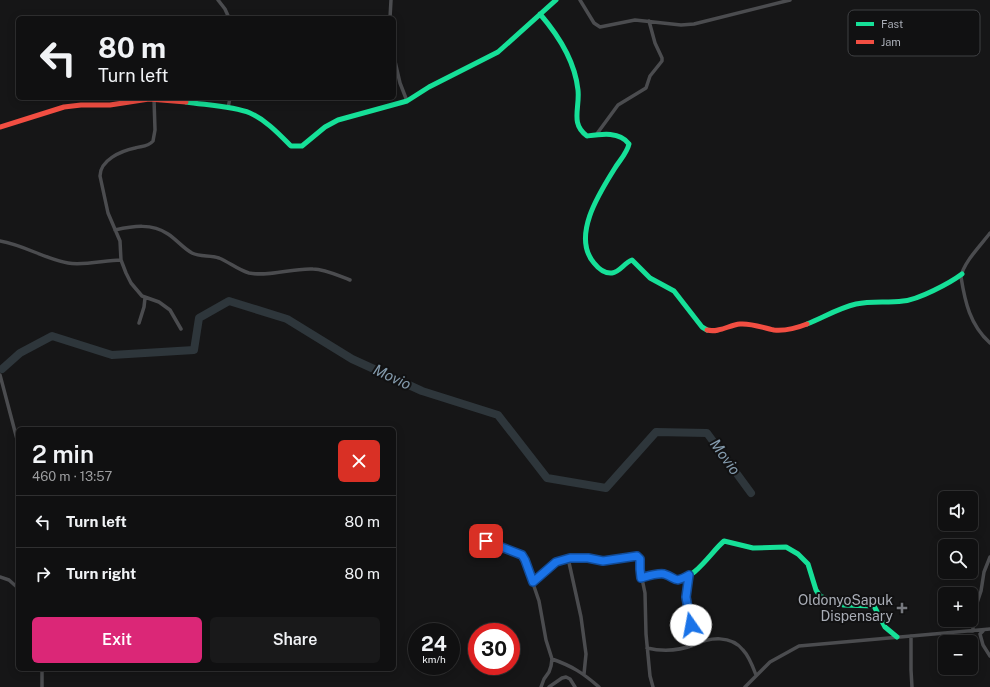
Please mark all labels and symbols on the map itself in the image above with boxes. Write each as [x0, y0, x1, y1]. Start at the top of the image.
legend [848, 10, 980, 56]
text: Fast [881, 18, 903, 30]
text: Jam [881, 36, 901, 48]
water label: Movio [371, 360, 414, 393]
water label: Movio [707, 436, 744, 478]
pin [469, 524, 503, 558]
place label: OldonyoSapuk Dispensary [798, 592, 893, 624]
marker: OldonyoSapuk Dispensary [896, 602, 908, 614]
position arrow [670, 604, 712, 646]
speed limit sign: 30 [468, 623, 520, 675]

